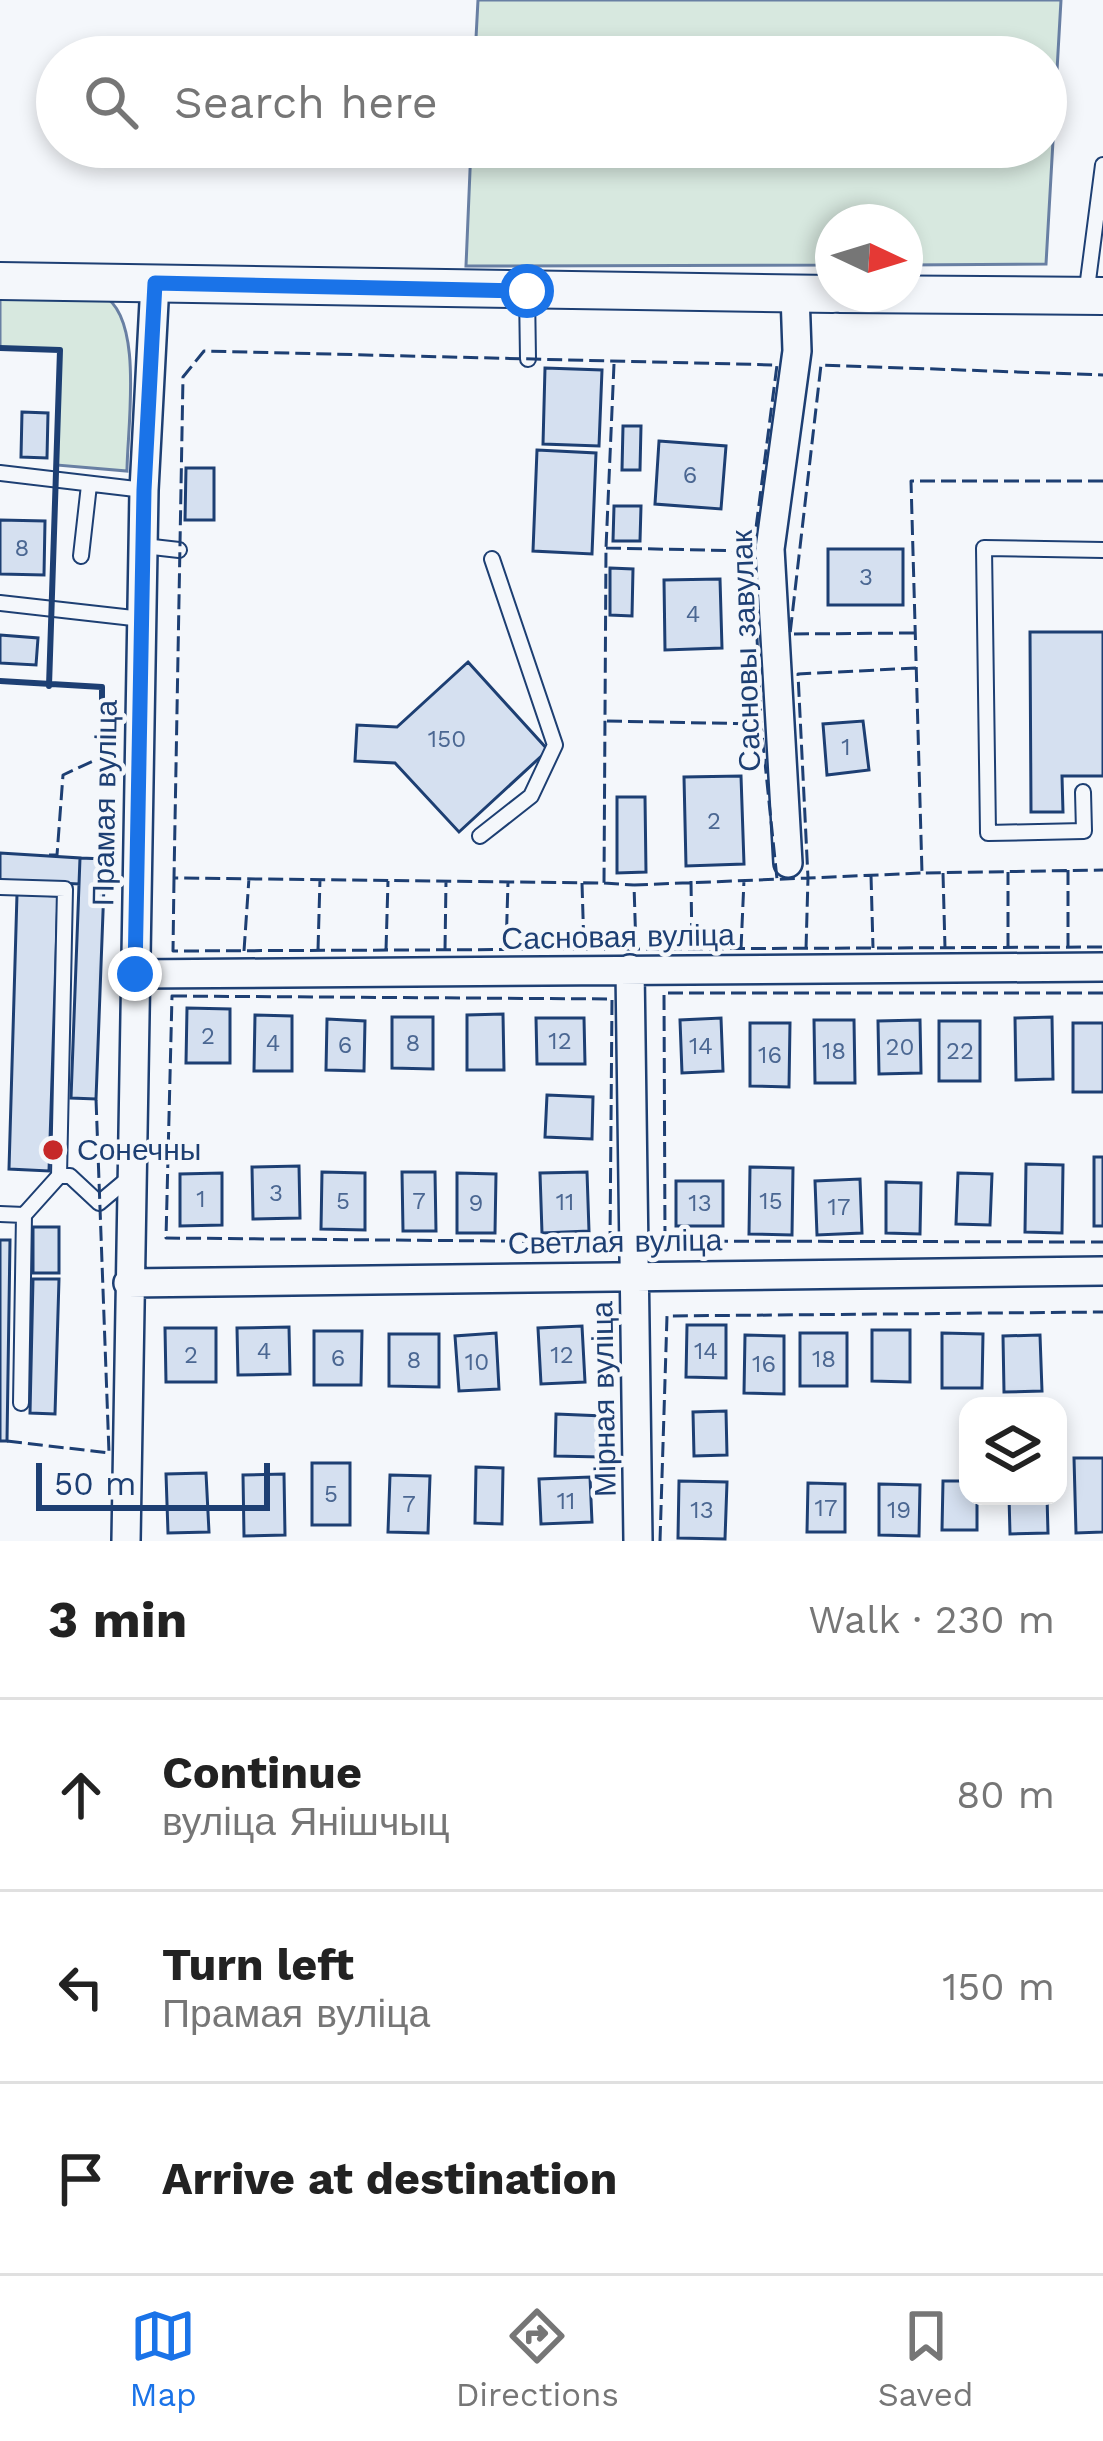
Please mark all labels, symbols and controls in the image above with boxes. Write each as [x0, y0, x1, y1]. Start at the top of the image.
search box [36, 36, 1067, 168]
icon: search [78, 69, 144, 135]
text: Search here [174, 76, 438, 129]
north arrow [815, 204, 923, 312]
route start [500, 264, 554, 318]
house number: 6 [683, 461, 697, 489]
street label: Сасновы завулак [724, 529, 767, 773]
house number: 8 [15, 534, 29, 562]
house number: 3 [859, 563, 873, 591]
house number: 4 [686, 600, 700, 628]
street label: Прамая вуліца [85, 699, 124, 906]
house number: 150 [428, 725, 466, 753]
house number: 1 [841, 733, 851, 761]
house number: 2 [707, 807, 721, 835]
street label: Сасновая вуліца [501, 917, 735, 956]
route end [108, 947, 162, 1001]
house number: 2 [201, 1022, 215, 1050]
house number: 12 [548, 1027, 572, 1055]
house number: 4 [266, 1029, 280, 1057]
house number: 8 [406, 1029, 420, 1057]
house number: 6 [338, 1031, 352, 1059]
house number: 14 [689, 1032, 713, 1060]
house number: 20 [886, 1033, 914, 1061]
house number: 18 [822, 1037, 846, 1065]
house number: 22 [946, 1037, 974, 1065]
house number: 16 [758, 1041, 782, 1069]
place label: Сонечны [77, 1132, 201, 1167]
marker: Сонечны [40, 1137, 66, 1163]
house number: 3 [269, 1179, 283, 1207]
house number: 1 [196, 1185, 206, 1213]
house number: 5 [336, 1187, 350, 1215]
house number: 7 [412, 1187, 426, 1215]
house number: 15 [759, 1187, 783, 1215]
house number: 11 [556, 1188, 574, 1216]
house number: 9 [469, 1189, 483, 1217]
house number: 13 [688, 1189, 712, 1217]
house number: 17 [828, 1193, 850, 1221]
street label: Светлая вуліца [508, 1222, 723, 1261]
street label: Мірная вуліца [584, 1301, 623, 1497]
house number: 4 [257, 1337, 271, 1365]
house number: 14 [694, 1337, 718, 1365]
house number: 2 [184, 1341, 198, 1369]
house number: 12 [550, 1341, 574, 1369]
house number: 6 [331, 1344, 345, 1372]
house number: 18 [812, 1345, 836, 1373]
house number: 8 [407, 1346, 421, 1374]
house number: 10 [465, 1348, 489, 1376]
house number: 16 [752, 1350, 776, 1378]
map controls [959, 1397, 1067, 1505]
button: layers [959, 1397, 1067, 1505]
scale bar [36, 1457, 270, 1510]
text: 50 m [54, 1464, 136, 1503]
house number: 5 [324, 1480, 338, 1508]
house number: 11 [557, 1487, 575, 1515]
house number: 7 [402, 1490, 416, 1518]
house number: 17 [815, 1494, 837, 1522]
house number: 13 [690, 1496, 714, 1524]
house number: 19 [887, 1496, 911, 1524]
text: 3 min [48, 1590, 187, 1649]
text: Walk · 230 m [808, 1597, 1055, 1642]
text: Continue [162, 1746, 362, 1799]
icon: ahead [48, 1762, 114, 1828]
text: 80 m [956, 1772, 1055, 1817]
text: вуліца Янішчыц [162, 1799, 450, 1844]
text: Turn left [162, 1938, 354, 1991]
icon: left [48, 1954, 114, 2020]
text: 150 m [942, 1964, 1055, 2009]
text: Прамая вуліца [162, 1991, 430, 2036]
icon: arrive [48, 2146, 114, 2212]
text: Arrive at destination [162, 2152, 617, 2205]
tab: Map [129, 2303, 197, 2414]
tab: Directions [456, 2303, 619, 2414]
tab: Saved [878, 2303, 974, 2414]

